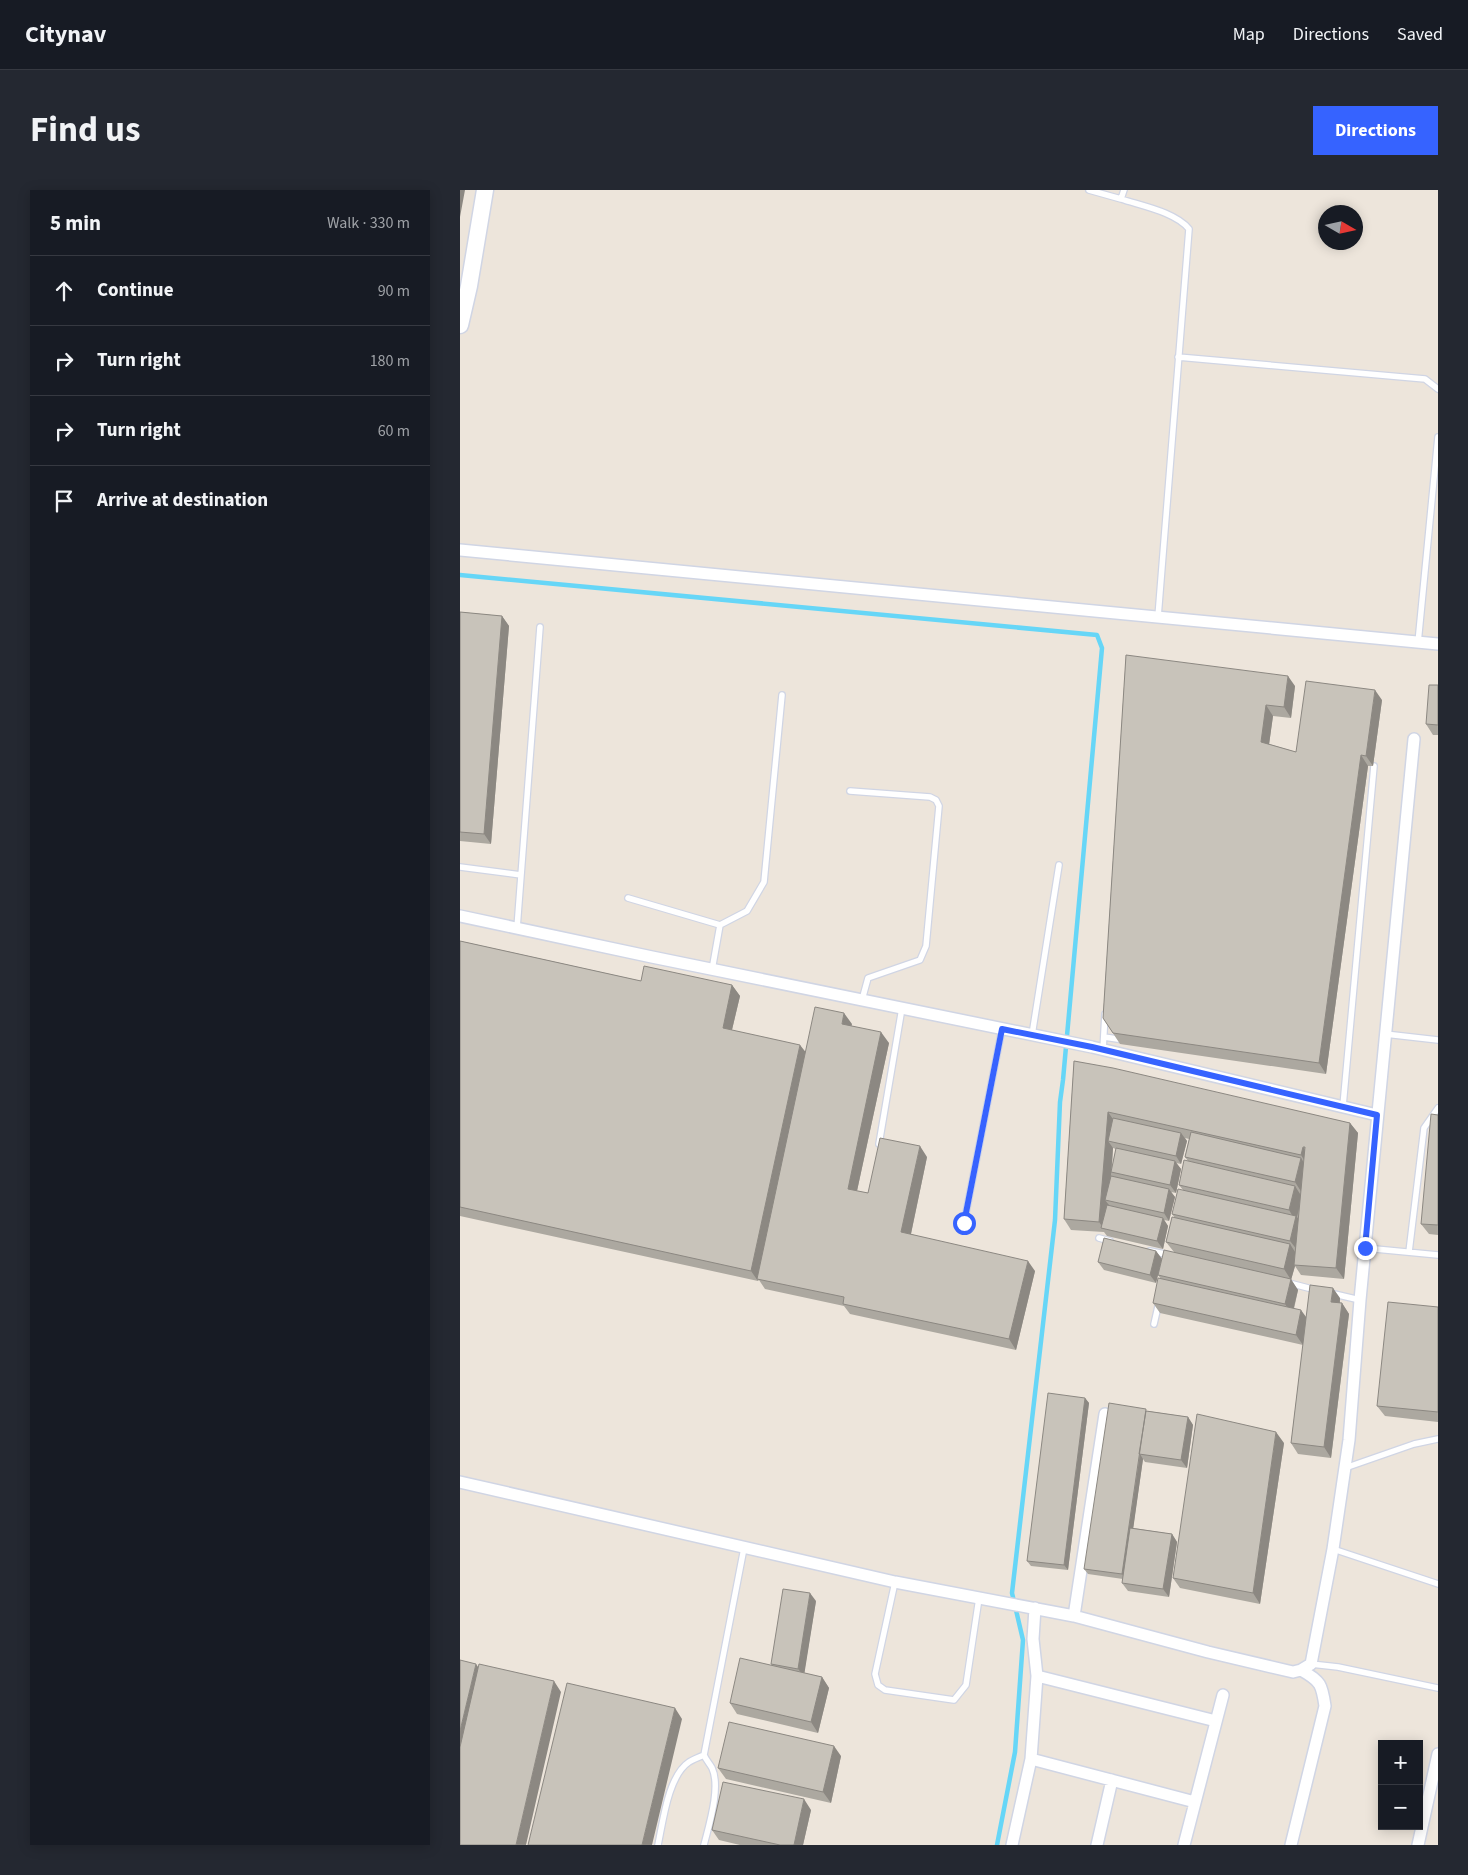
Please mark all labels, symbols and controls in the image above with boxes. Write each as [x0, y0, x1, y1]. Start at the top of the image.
text: Citynav [25, 17, 106, 52]
text: Map [1233, 22, 1265, 47]
text: Directions [1293, 22, 1369, 47]
text: Saved [1397, 22, 1443, 47]
text: Find us [30, 105, 140, 155]
button: Directions [1313, 106, 1438, 155]
north arrow [1318, 205, 1363, 250]
text: 5 min [50, 208, 101, 238]
text: Walk · 330 m [327, 212, 410, 234]
icon: ahead [50, 277, 78, 305]
text: Continue [97, 277, 174, 304]
text: 90 m [378, 280, 410, 302]
icon: right [50, 347, 78, 375]
text: Turn right [97, 347, 181, 374]
text: 180 m [370, 350, 410, 372]
icon: right [50, 417, 78, 445]
text: Turn right [97, 417, 181, 444]
text: 60 m [378, 420, 410, 442]
icon: arrive [50, 487, 78, 515]
text: Arrive at destination [97, 487, 268, 514]
route start [953, 1212, 976, 1235]
route end [1354, 1237, 1377, 1260]
map controls [1378, 1740, 1423, 1830]
button: + [1378, 1740, 1423, 1785]
button: − [1378, 1785, 1423, 1830]

